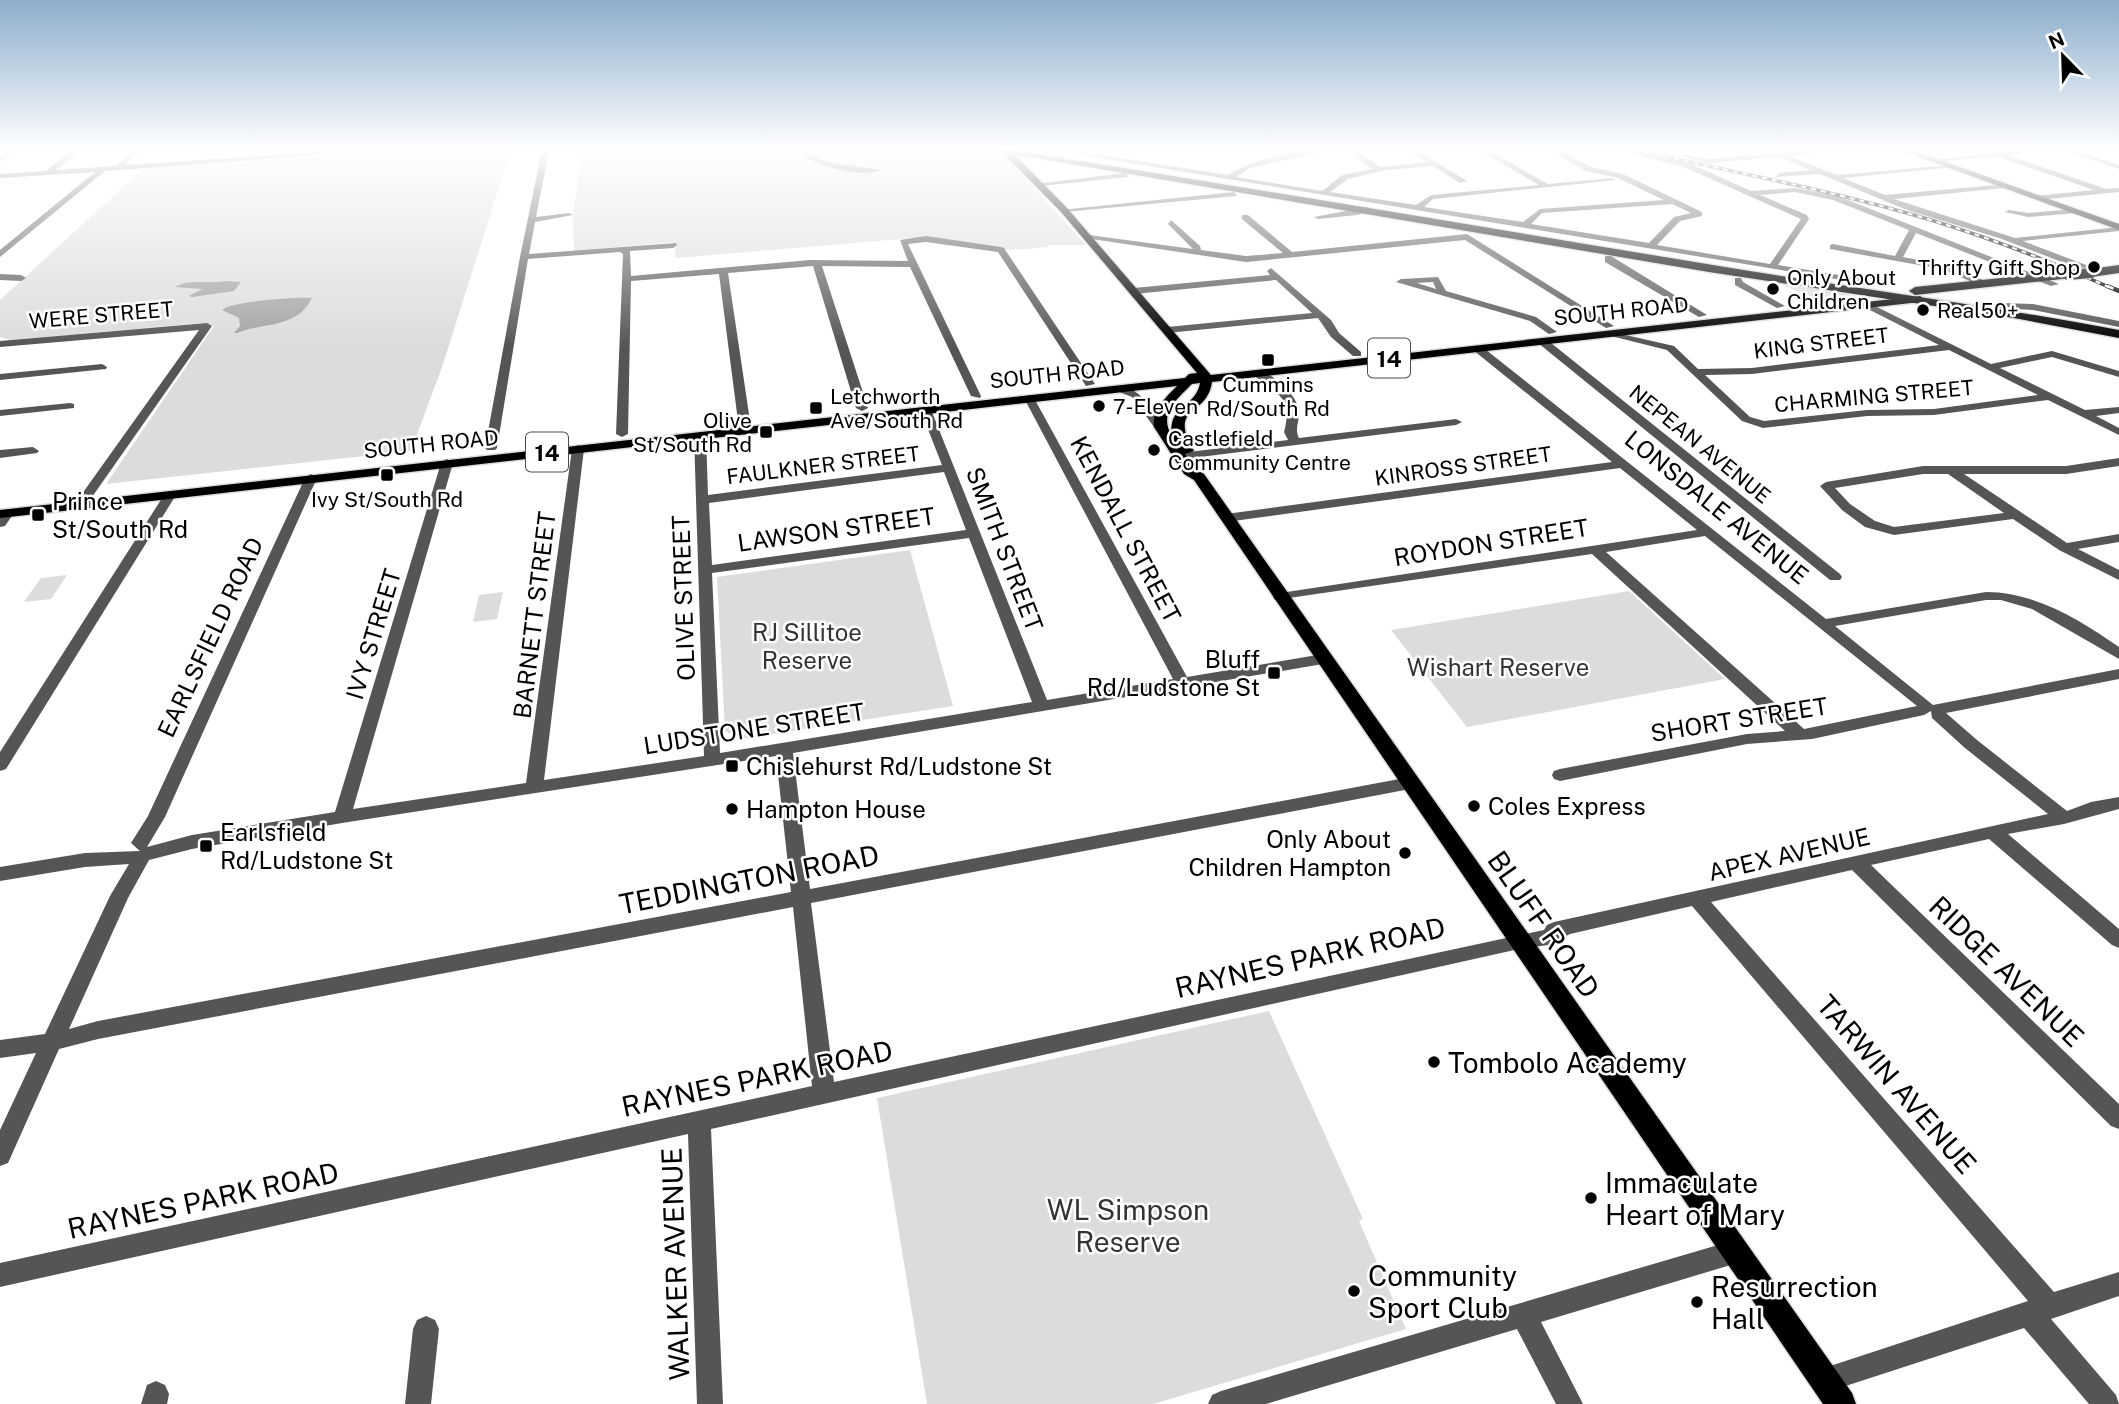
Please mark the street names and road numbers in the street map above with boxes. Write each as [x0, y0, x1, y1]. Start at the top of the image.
street label: SOUTH ROAD [1552, 291, 1690, 331]
street label: WERE STREET [28, 296, 174, 334]
street label: KING STREET [1752, 322, 1890, 364]
road number: 14 [1368, 338, 1410, 378]
street label: SOUTH ROAD [988, 354, 1126, 394]
street label: CHARMING STREET [1773, 375, 1975, 417]
street label: NEPEAN AVENUE [1624, 379, 1776, 509]
street label: SOUTH ROAD [362, 424, 500, 464]
street label: LONSDALE AVENUE [1620, 424, 1814, 590]
street label: KENDALL STREET [1065, 431, 1187, 627]
road number: 14 [526, 432, 568, 472]
street label: FAULKNER STREET [725, 441, 921, 489]
street label: KINROSS STREET [1373, 441, 1553, 491]
street label: SMITH STREET [961, 463, 1049, 635]
street label: LAWSON STREET [735, 501, 937, 557]
street label: BARNETT STREET [507, 510, 561, 720]
street label: ROYDON STREET [1392, 513, 1590, 571]
street label: OLIVE STREET [666, 515, 700, 681]
street label: EARLSFIELD ROAD [151, 533, 269, 741]
street label: IVY STREET [340, 565, 406, 703]
street label: SHORT STREET [1648, 691, 1830, 747]
street label: LUDSTONE STREET [641, 697, 867, 759]
street label: APEX AVENUE [1705, 822, 1873, 886]
street label: TEDDINGTON ROAD [616, 838, 882, 920]
street label: BLUFF ROAD [1481, 844, 1607, 1004]
street label: RIDGE AVENUE [1923, 889, 2091, 1053]
street label: RAYNES PARK ROAD [1172, 910, 1448, 1004]
street label: TARWIN AVENUE [1810, 988, 1984, 1180]
street label: RAYNES PARK ROAD [618, 1033, 896, 1123]
street label: WALKER AVENUE [654, 1147, 696, 1381]
street label: RAYNES PARK ROAD [64, 1155, 342, 1245]

